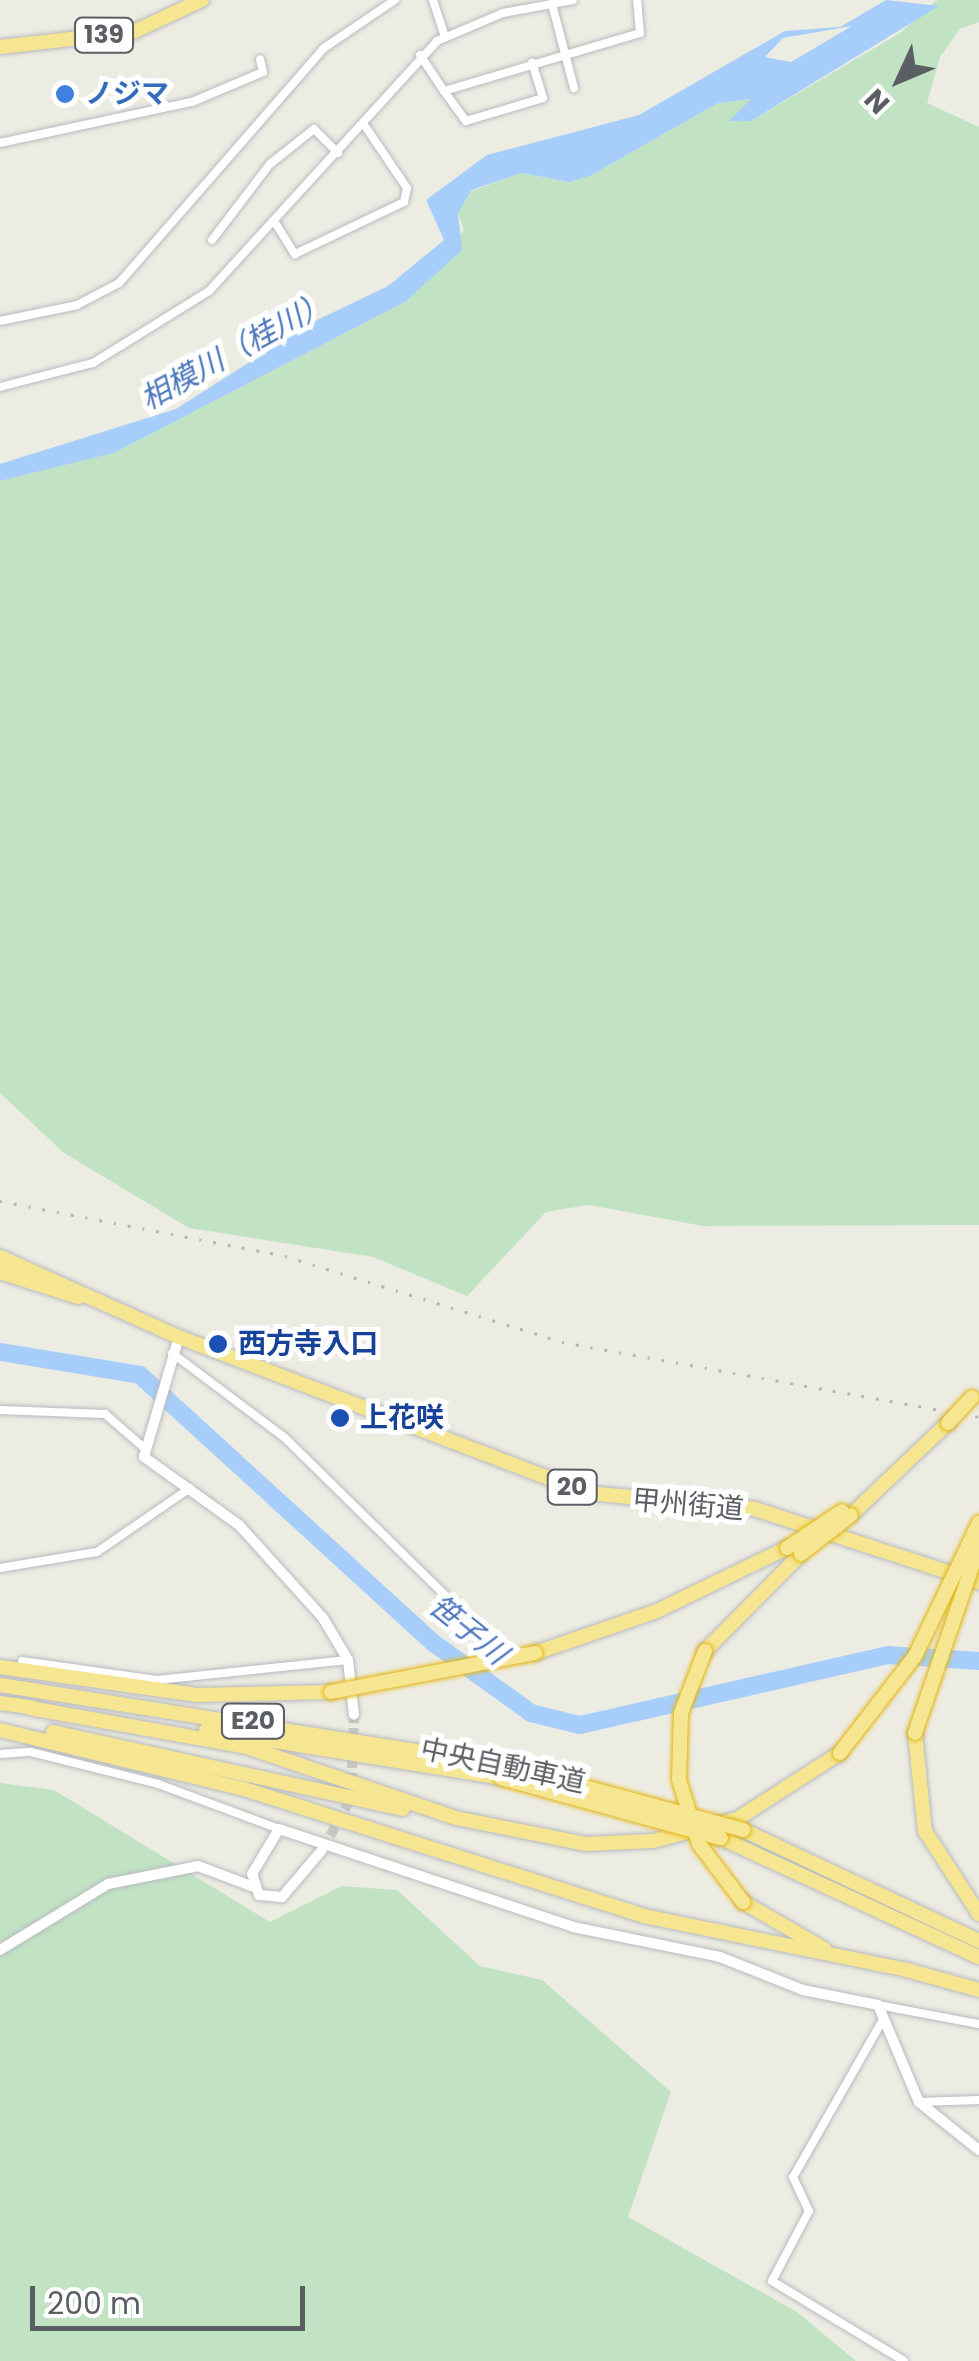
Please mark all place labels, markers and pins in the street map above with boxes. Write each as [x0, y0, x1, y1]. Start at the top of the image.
place label: ノジマ [85, 77, 169, 111]
marker: ノジマ [54, 83, 76, 105]
place label: 西方寺入口 [238, 1327, 378, 1361]
marker: 西方寺入口 [207, 1333, 229, 1355]
place label: 上花咲 [360, 1401, 444, 1435]
marker: 上花咲 [329, 1407, 351, 1429]

